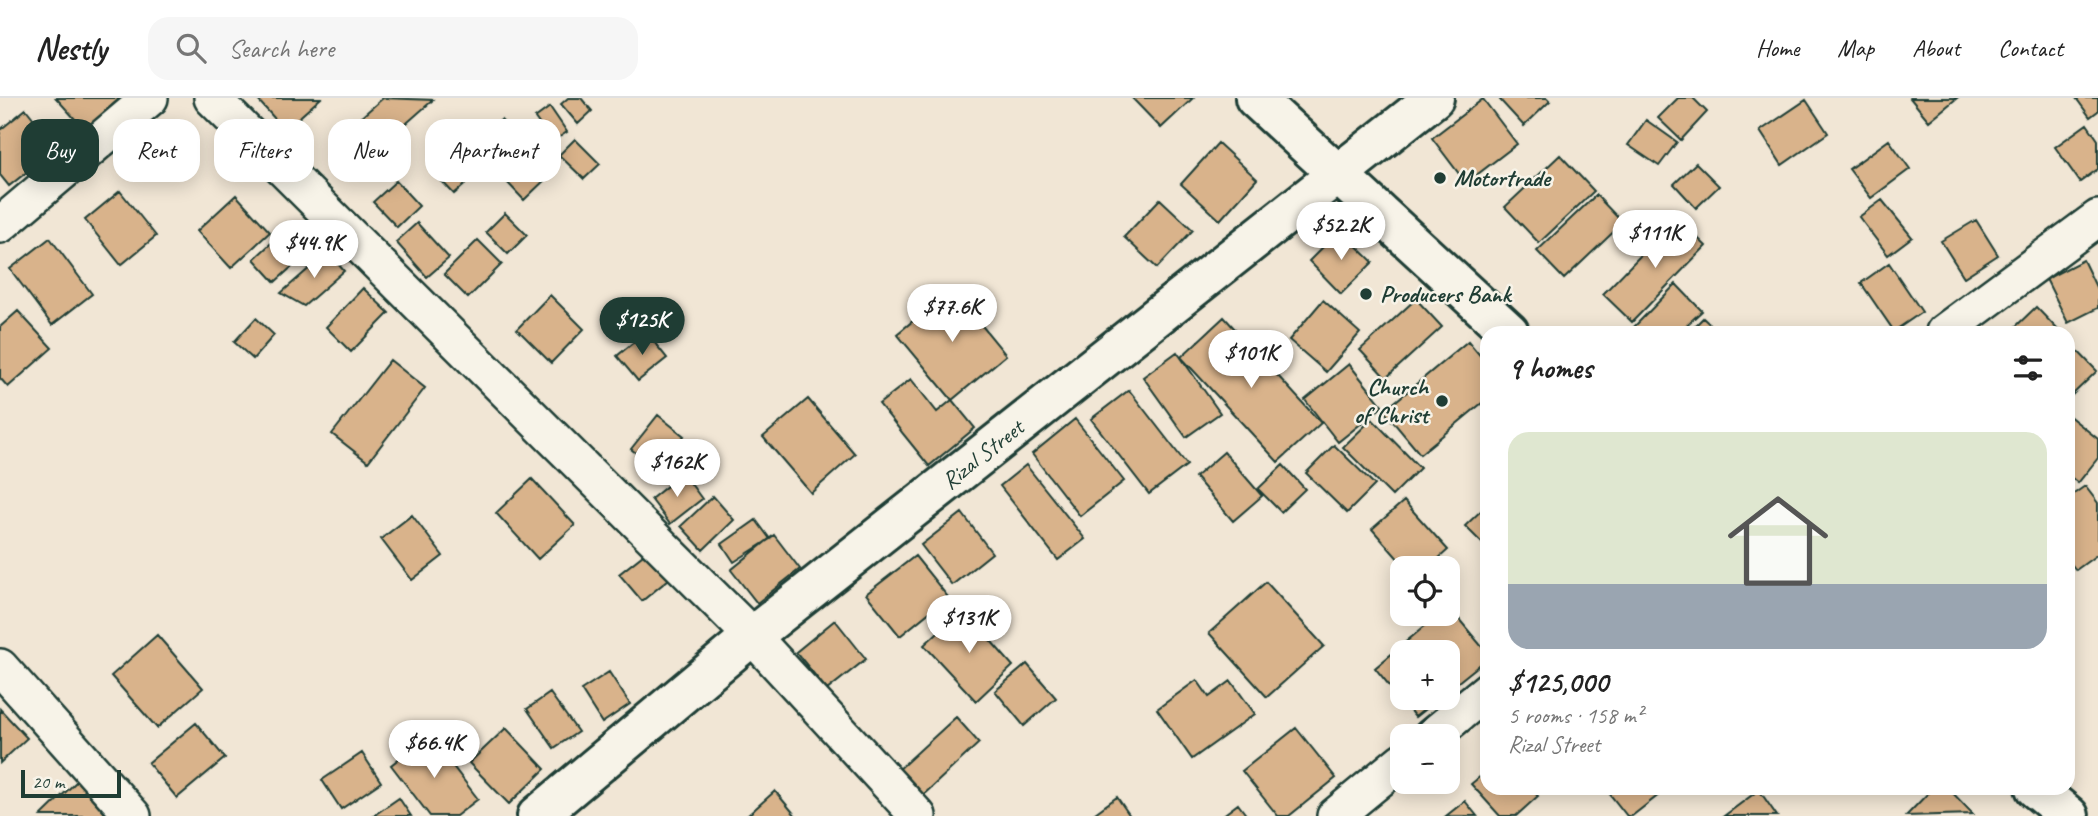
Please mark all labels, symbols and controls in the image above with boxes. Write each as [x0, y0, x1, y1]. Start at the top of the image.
search box [148, 17, 638, 80]
text: Nestly [35, 27, 106, 69]
icon: search [172, 29, 210, 67]
text: Search here [228, 32, 334, 65]
text: Home [1756, 33, 1799, 63]
text: Map [1837, 33, 1874, 63]
text: About [1912, 33, 1960, 63]
text: Contact [1998, 33, 2063, 63]
chip: Buy [21, 119, 99, 182]
chip: Rent [113, 119, 200, 182]
chip: Filters [214, 119, 314, 182]
chip: New [328, 119, 411, 182]
chip: Apartment [425, 119, 561, 182]
place label: Motortrade [1454, 163, 1552, 193]
marker: Motortrade [1432, 170, 1448, 186]
pin: $52.2K [1284, 202, 1398, 262]
text: $52.2K [1312, 210, 1370, 239]
pin: $111K [1606, 211, 1704, 270]
text: $111K [1628, 218, 1682, 247]
pin: $44.9K [257, 220, 371, 280]
text: $44.9K [285, 228, 343, 257]
place label: Producers Bank [1380, 279, 1512, 309]
pin: $77.6K [895, 285, 1009, 344]
marker: Producers Bank [1358, 286, 1374, 302]
text: $77.6K [923, 292, 981, 321]
pin: $125K [593, 298, 691, 357]
text: $125K [616, 305, 668, 334]
pin: $101K [1202, 330, 1300, 390]
text: $101K [1224, 338, 1278, 367]
text: 9 homes [1508, 349, 1592, 387]
icon: filters [2009, 349, 2047, 387]
place label: Church of Christ [1354, 372, 1431, 430]
marker: Church of Christ [1434, 393, 1450, 409]
street label: Rizal Street [935, 411, 1031, 496]
pin: $162K [628, 440, 726, 499]
text: $162K [650, 447, 704, 476]
icon: home [1715, 478, 1841, 604]
map controls [1390, 556, 1460, 794]
button: locate [1390, 556, 1460, 626]
pin: $131K [920, 596, 1018, 655]
text: $131K [942, 603, 996, 632]
button: + [1390, 640, 1460, 710]
text: $125,000 [1508, 663, 1608, 701]
text: 5 rooms · 158 m² [1508, 701, 1643, 730]
pin: $66.4K [377, 720, 491, 780]
button: − [1390, 724, 1460, 794]
text: $66.4K [405, 728, 463, 757]
text: Rizal Street [1508, 730, 1600, 759]
scale bar [21, 767, 121, 799]
text: 20 m [32, 770, 64, 794]

